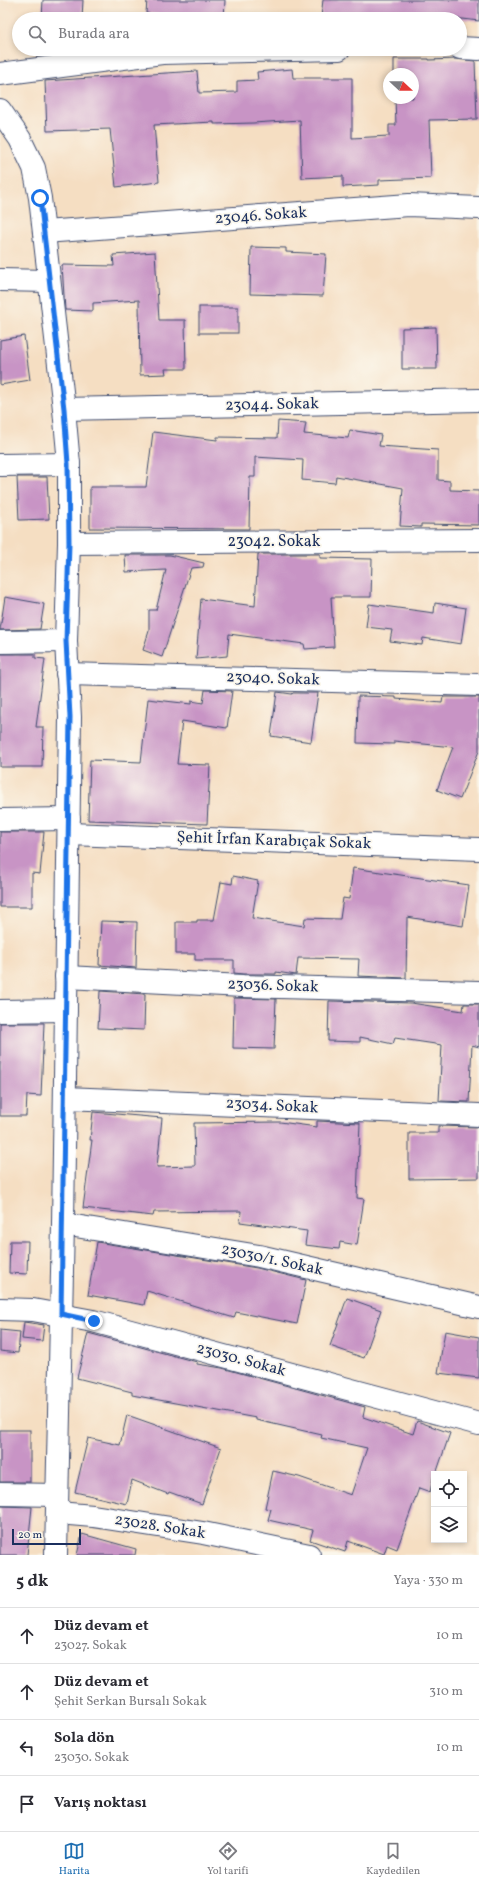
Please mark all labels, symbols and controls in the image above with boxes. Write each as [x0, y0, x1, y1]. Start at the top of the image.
search box [12, 12, 467, 56]
icon: search [26, 23, 48, 45]
text: Burada ara [58, 24, 130, 45]
north arrow [383, 68, 419, 104]
route start [31, 189, 49, 207]
street label: 23046. Sokak [214, 202, 308, 230]
street label: 23044. Sokak [225, 393, 319, 417]
street label: 23042. Sokak [228, 531, 321, 553]
street label: 23040. Sokak [226, 666, 320, 692]
street label: Şehit İrfan Karabıçak Sokak [176, 827, 372, 855]
street label: 23036. Sokak [227, 973, 319, 999]
street label: 23034. Sokak [225, 1093, 319, 1119]
street label: 23030/1. Sokak [219, 1238, 325, 1282]
route end [85, 1312, 103, 1330]
street label: 23030. Sokak [194, 1337, 289, 1383]
map controls [431, 1471, 467, 1543]
button: locate [431, 1471, 467, 1507]
button: layers [431, 1507, 467, 1543]
street label: 23028. Sokak [113, 1509, 207, 1545]
scale bar [12, 1527, 81, 1546]
text: 20 m [18, 1528, 42, 1543]
text: 5 dk [16, 1570, 48, 1593]
text: Yaya · 330 m [393, 1572, 463, 1590]
text: Düz devam et [54, 1616, 149, 1637]
icon: ahead [16, 1625, 38, 1647]
text: 10 m [436, 1627, 463, 1645]
text: 23027. Sokak [54, 1637, 127, 1655]
text: Düz devam et [54, 1672, 149, 1693]
icon: ahead [16, 1681, 38, 1703]
text: 310 m [429, 1683, 463, 1701]
text: Şehit Serkan Bursalı Sokak [54, 1693, 207, 1711]
text: Sola dön [54, 1728, 115, 1749]
icon: left [16, 1737, 38, 1759]
text: 10 m [436, 1739, 463, 1757]
text: 23030. Sokak [54, 1749, 129, 1767]
icon: arrive [16, 1793, 38, 1815]
text: Varış noktası [54, 1793, 147, 1814]
tab: Harita [59, 1840, 90, 1879]
tab: Yol tarifi [207, 1840, 249, 1879]
tab: Kaydedilen [366, 1840, 420, 1879]

